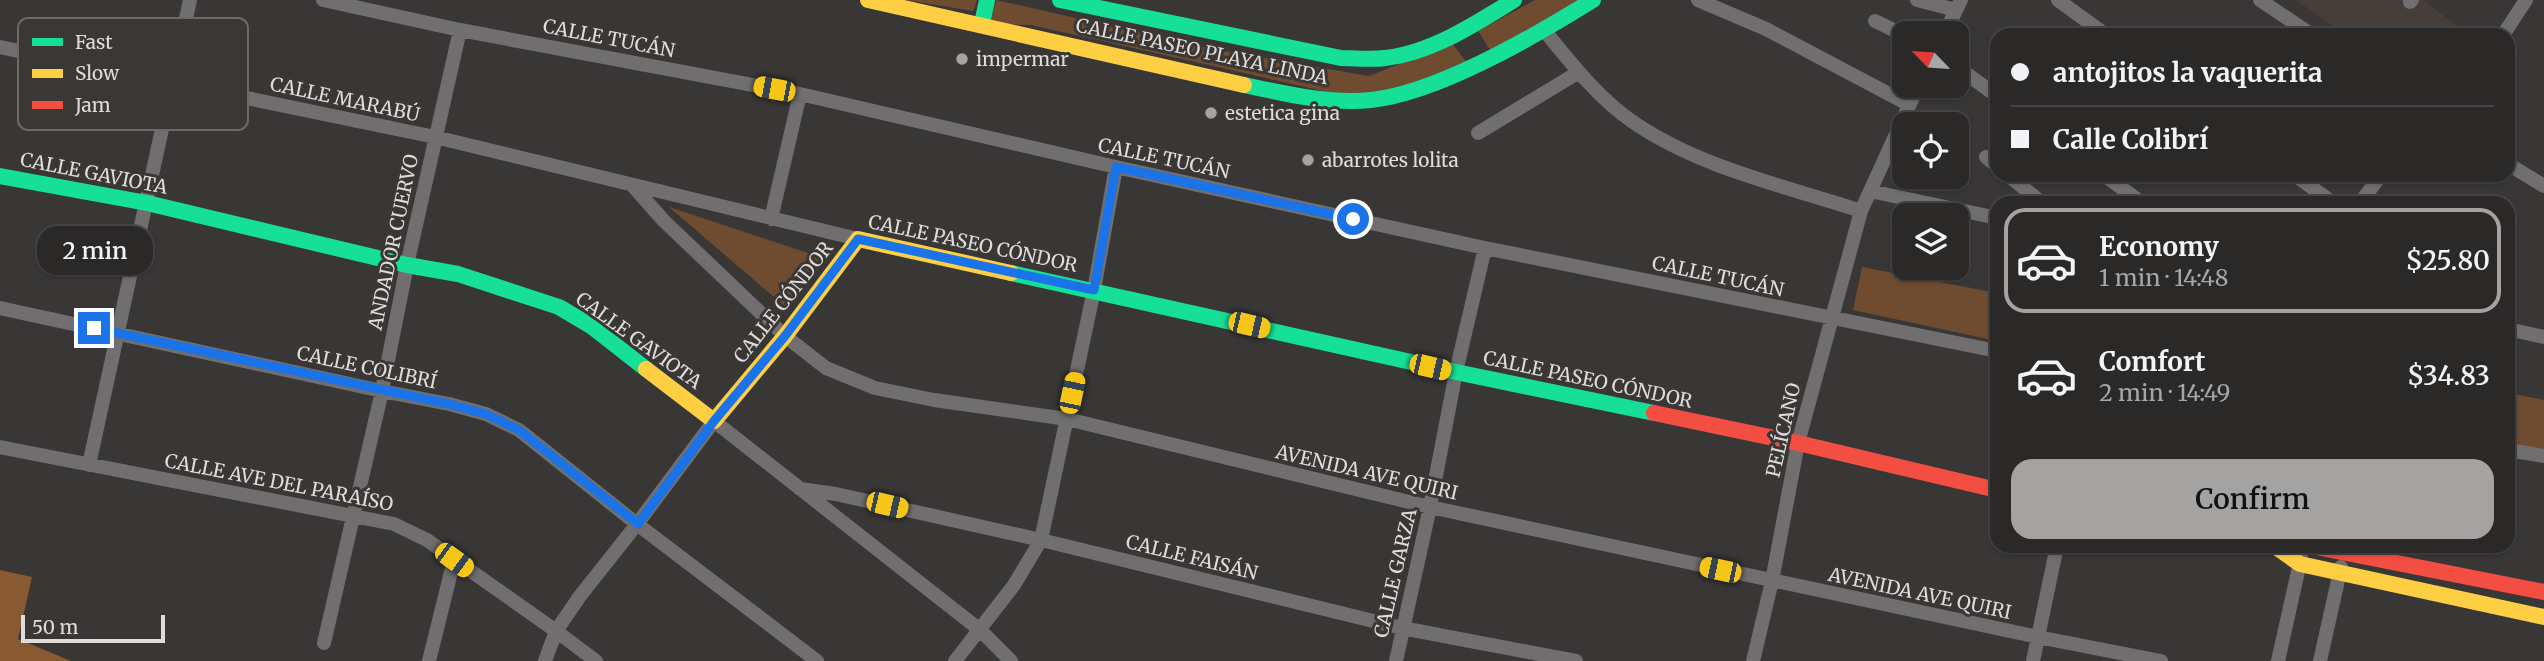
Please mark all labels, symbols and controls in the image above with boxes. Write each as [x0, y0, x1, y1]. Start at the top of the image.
street label: CALLE TUCÁN [541, 13, 677, 63]
street label: CALLE PASEO PLAYA LINDA [1074, 13, 1331, 90]
legend [18, 18, 248, 130]
north arrow [1892, 21, 1969, 98]
map controls [1892, 21, 1969, 280]
text: Fast [75, 30, 113, 54]
place label: impermar [976, 47, 1069, 71]
marker: impermar [954, 51, 970, 67]
text: antojitos la vaquerita [2053, 56, 2323, 89]
text: Slow [75, 61, 120, 85]
street label: CALLE MARABÚ [268, 71, 422, 127]
car [752, 75, 797, 103]
text: Jam [74, 93, 111, 117]
place label: estetica gina [1225, 101, 1340, 125]
marker: estetica gina [1203, 105, 1219, 121]
button: locate [1892, 112, 1969, 189]
text: Calle Colibrí [2053, 123, 2208, 156]
street label: CALLE TUCÁN [1096, 132, 1232, 184]
street label: CALLE GAVIOTA [18, 147, 170, 199]
place label: abarrotes lolita [1322, 148, 1459, 172]
street label: ANDADOR CUERVO [362, 152, 423, 333]
marker: abarrotes lolita [1300, 152, 1316, 168]
route start [1337, 203, 1369, 235]
button: layers [1892, 203, 1969, 280]
street label: CALLE PASEO CÓNDOR [866, 209, 1080, 277]
callout: 2 min [36, 226, 152, 276]
icon: car [2015, 229, 2078, 292]
text: Economy [2099, 230, 2219, 263]
text: 2 min [63, 236, 127, 265]
street label: CALLE CÓNDOR [728, 236, 838, 368]
text: $25.80 [2406, 244, 2490, 277]
street label: CALLE TUCÁN [1650, 250, 1786, 302]
text: 1 min · 14:48 [2099, 263, 2228, 292]
street label: CALLE GAVIOTA [571, 286, 707, 394]
car [1227, 310, 1272, 340]
route end [78, 312, 110, 344]
street label: CALLE COLIBRÍ [295, 340, 439, 394]
icon: car [2015, 344, 2078, 407]
street label: CALLE PASEO CÓNDOR [1481, 345, 1695, 413]
text: Comfort [2099, 345, 2205, 378]
car [1408, 352, 1453, 382]
text: $34.83 [2407, 359, 2490, 392]
car [1058, 370, 1087, 416]
text: 2 min · 14:49 [2099, 378, 2230, 407]
street label: PELÍCANO [1760, 380, 1806, 480]
street label: AVENIDA AVE QUIRI [1272, 439, 1461, 505]
street label: CALLE AVE DEL PARAÍSO [163, 448, 396, 516]
button: Confirm [2011, 459, 2494, 539]
car [865, 490, 910, 520]
street label: CALLE GARZA [1368, 505, 1422, 640]
street label: CALLE FAISÁN [1124, 529, 1261, 585]
car [431, 539, 478, 581]
car [1698, 555, 1743, 585]
street label: AVENIDA AVE QUIRI [1825, 562, 2014, 624]
scale bar [21, 612, 164, 644]
text: 50 m [32, 615, 78, 639]

